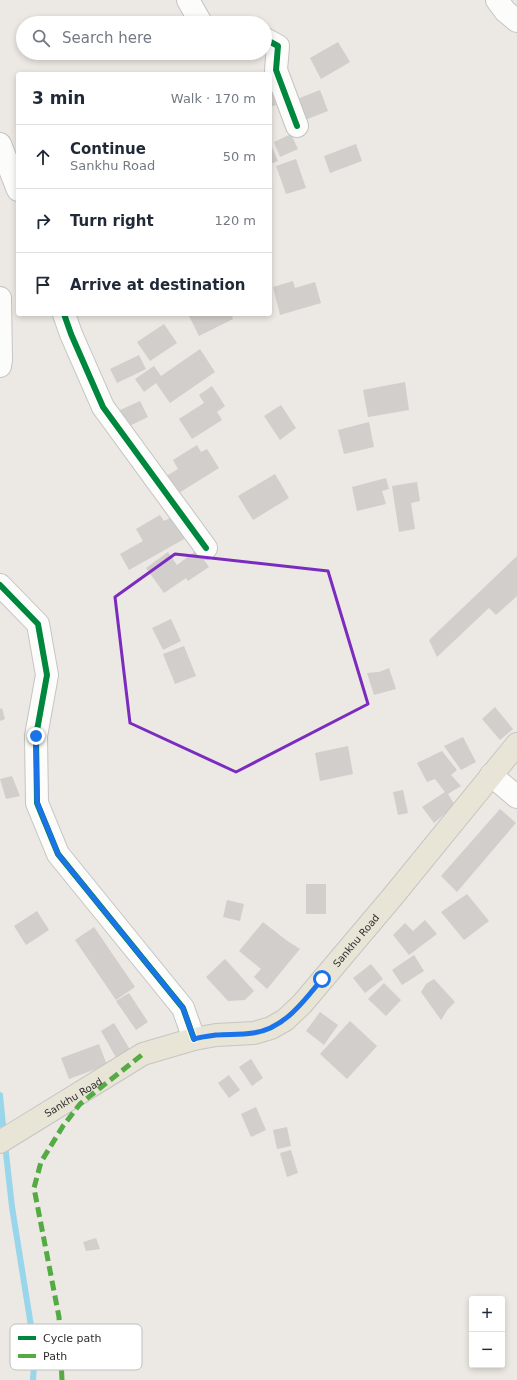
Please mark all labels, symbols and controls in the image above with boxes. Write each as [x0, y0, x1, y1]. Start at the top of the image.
search box [16, 16, 272, 60]
icon: search [30, 27, 52, 49]
text: Search here [62, 29, 152, 47]
text: 3 min [32, 88, 85, 108]
text: Walk · 170 m [171, 91, 256, 106]
text: Continue [70, 140, 146, 158]
icon: ahead [32, 146, 54, 168]
text: 50 m [223, 149, 256, 164]
text: Sankhu Road [70, 158, 155, 173]
icon: right [32, 210, 54, 232]
text: Turn right [70, 212, 154, 230]
text: 120 m [214, 213, 256, 228]
icon: arrive [32, 274, 54, 296]
text: Arrive at destination [70, 276, 245, 294]
route end [27, 727, 45, 745]
street label: Sankhu Road [330, 912, 381, 969]
route start [313, 970, 331, 988]
street label: Sankhu Road [42, 1075, 104, 1119]
map controls [469, 1296, 505, 1368]
button: + [469, 1296, 505, 1332]
legend [10, 1324, 142, 1370]
text: Cycle path [43, 1332, 102, 1345]
button: − [469, 1332, 505, 1368]
text: Path [43, 1350, 67, 1363]

